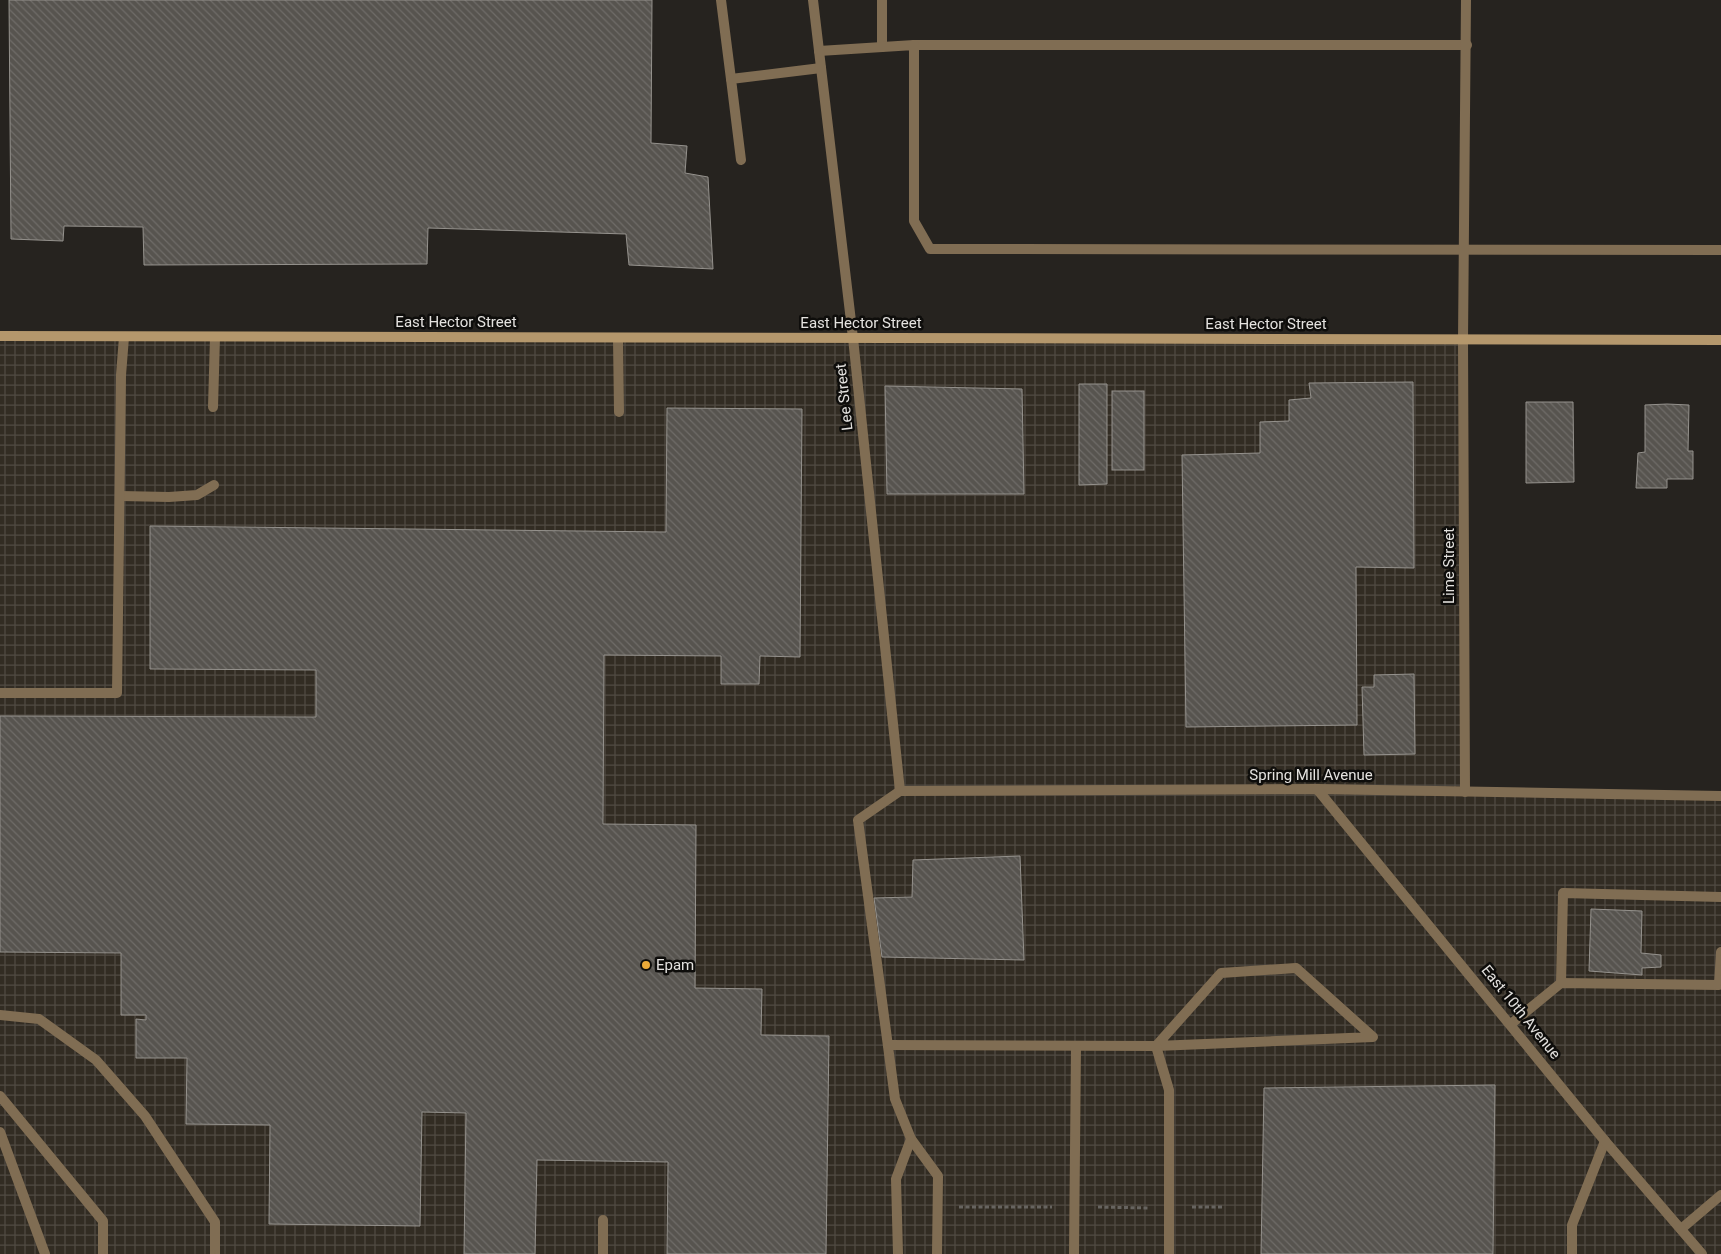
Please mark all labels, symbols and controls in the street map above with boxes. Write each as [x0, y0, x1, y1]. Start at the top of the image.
street label: East Hector Street [395, 313, 517, 331]
street label: East Hector Street [800, 314, 922, 332]
street label: East Hector Street [1205, 315, 1327, 333]
street label: Lee Street [832, 363, 856, 431]
street label: Lime Street [1440, 528, 1458, 604]
street label: Spring Mill Avenue [1249, 766, 1373, 784]
place label: Epam [656, 956, 694, 974]
marker: Epam [640, 959, 652, 971]
street label: East 10th Avenue [1478, 961, 1564, 1063]

